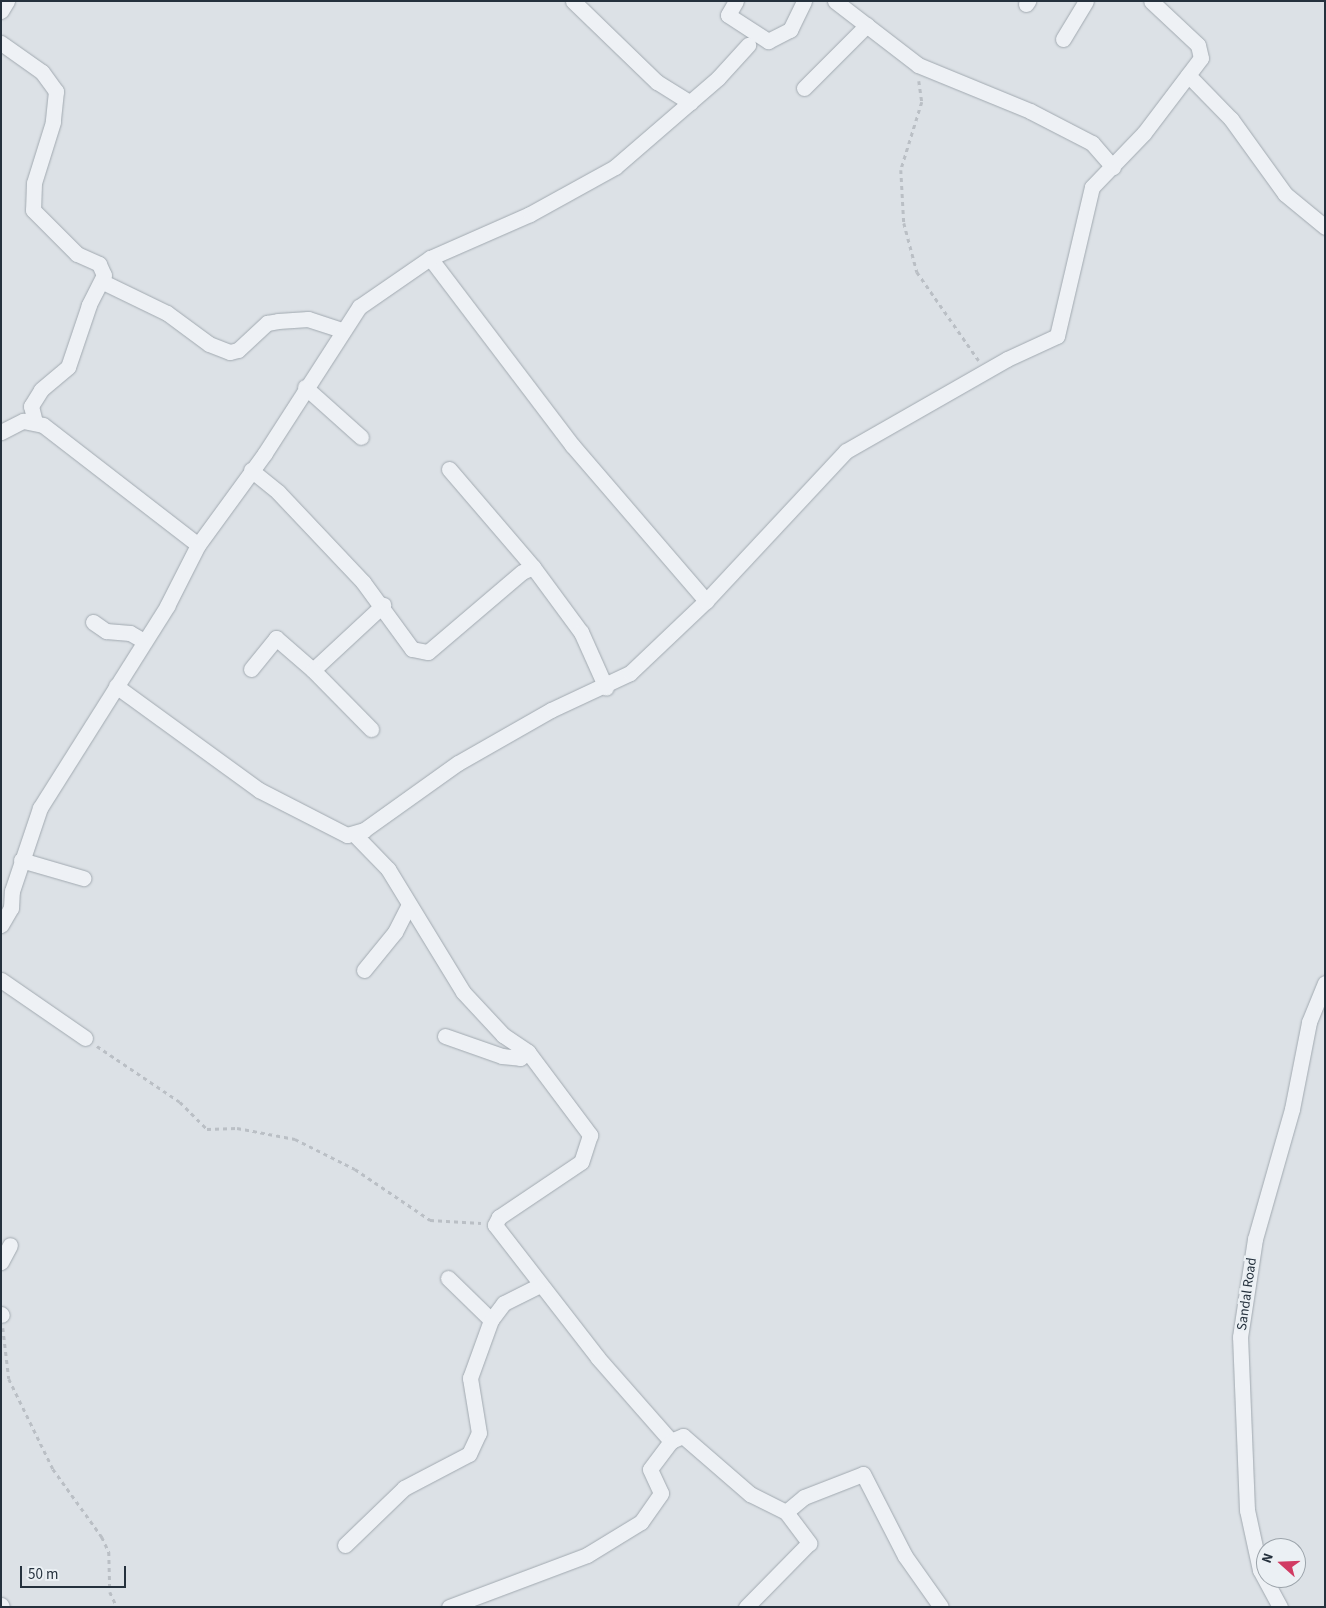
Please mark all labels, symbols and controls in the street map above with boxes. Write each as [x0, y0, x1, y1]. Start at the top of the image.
street label: Sandal Road [1234, 1256, 1260, 1332]
north arrow [1256, 1538, 1306, 1588]
text: N [1257, 1550, 1279, 1566]
scale bar [22, 1556, 129, 1588]
text: 50 m [28, 1564, 58, 1585]

